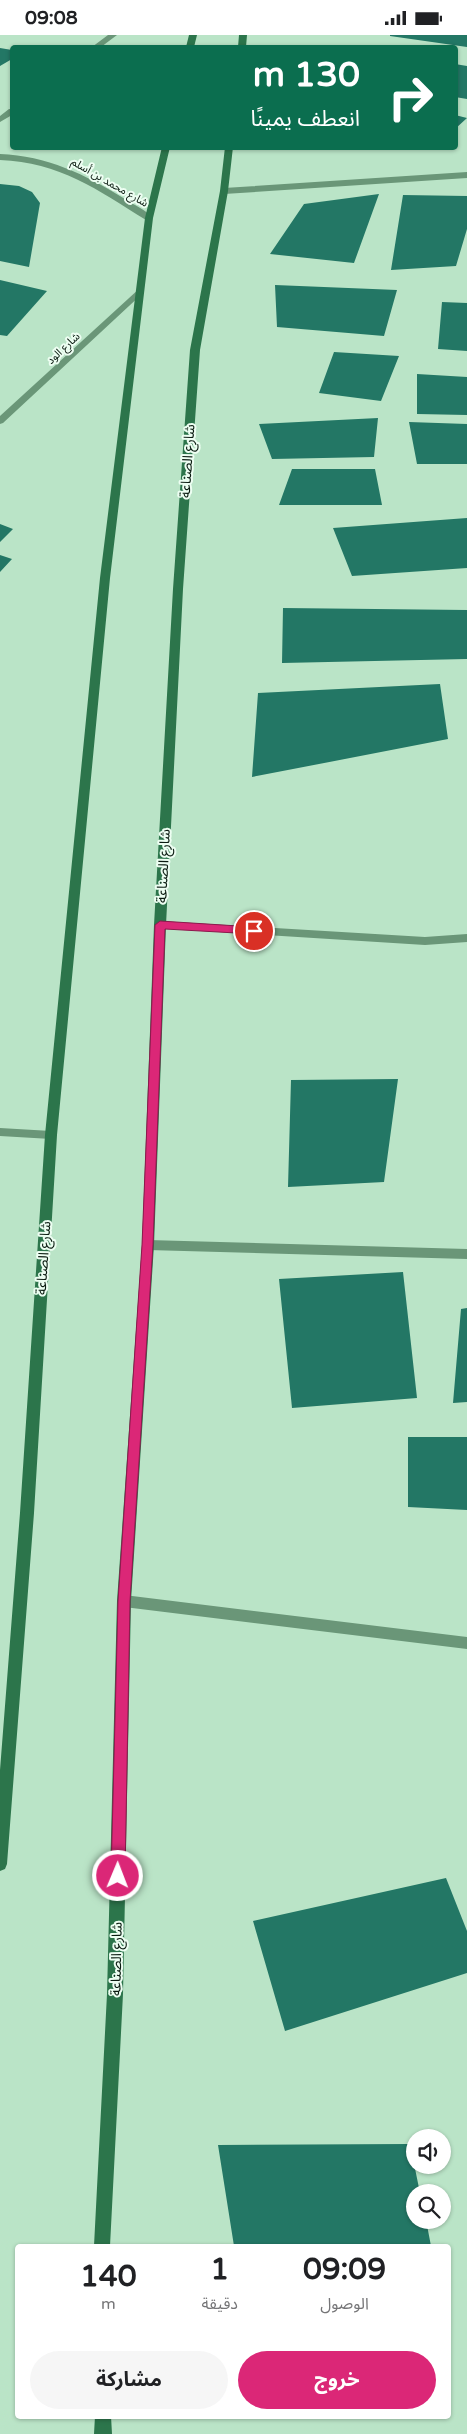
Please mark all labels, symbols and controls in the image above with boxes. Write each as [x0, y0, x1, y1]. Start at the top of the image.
text: 09:08 [25, 7, 78, 29]
text: 130 m [253, 54, 360, 96]
icon: right [378, 65, 443, 130]
text: انعطف يمينًا [250, 106, 360, 132]
street label: شارع محمد بن أسلم [68, 155, 151, 212]
street label: شارع الود [44, 330, 83, 368]
street label: شارع الصناعة [176, 424, 201, 499]
street label: شارع الصناعة [153, 829, 176, 903]
pin [233, 910, 275, 952]
icon: arrive [240, 917, 268, 945]
street label: شارع الصناعة [32, 1221, 57, 1296]
position arrow [91, 1849, 143, 1901]
street label: شارع الصناعة [107, 1922, 128, 1996]
map controls [406, 2129, 451, 2229]
button: sound [406, 2129, 451, 2174]
button: search [406, 2184, 451, 2229]
text: 1 [210, 2251, 229, 2288]
text: 09:09 [303, 2251, 386, 2288]
text: 140 [80, 2258, 137, 2295]
text: m [101, 2294, 116, 2314]
text: دقيقة [201, 2294, 238, 2314]
text: الوصول [320, 2294, 369, 2314]
button: مشاركة [30, 2351, 228, 2409]
button: خروج [238, 2351, 436, 2409]

